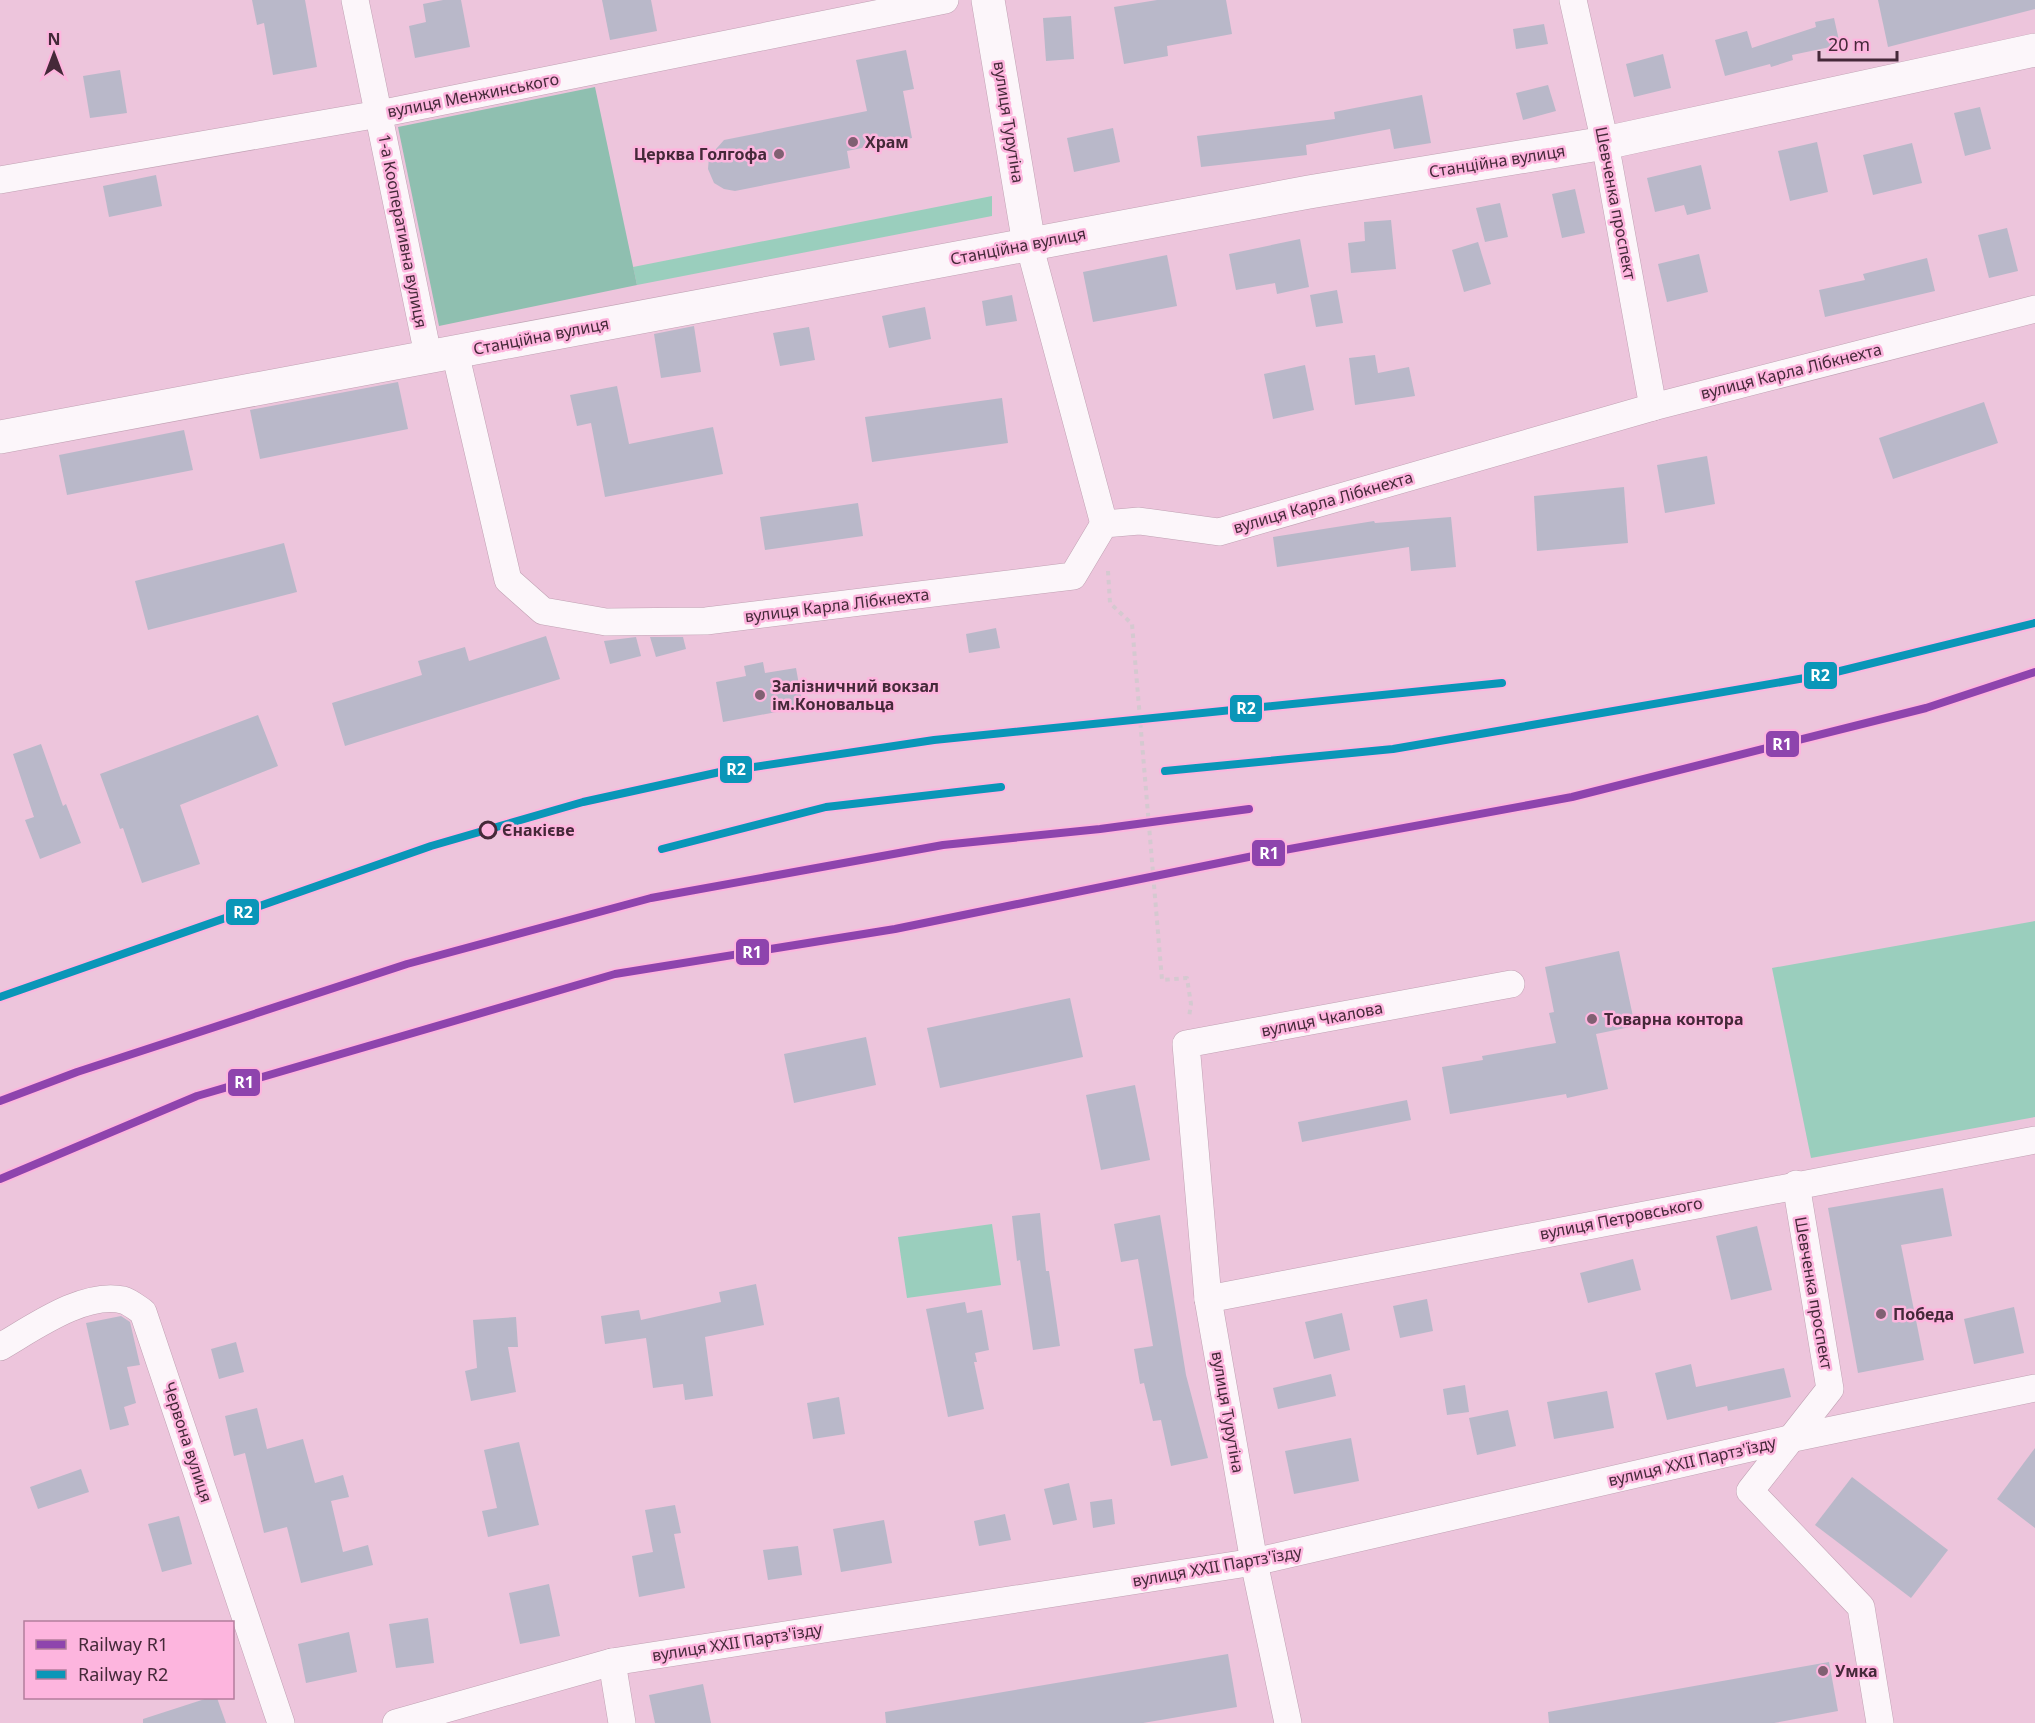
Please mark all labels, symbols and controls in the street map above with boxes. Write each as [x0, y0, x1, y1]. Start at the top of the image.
north arrow [24, 24, 84, 84]
scale bar [1819, 24, 1897, 62]
text: N [47, 28, 61, 50]
text: 20 m [1828, 32, 1870, 56]
street label: вулиця Турутіна [989, 59, 1029, 185]
street label: вулиця Менжинського [385, 68, 561, 122]
street label: Шевченка проспект [1590, 125, 1642, 282]
place label: Храм [865, 131, 909, 153]
street label: 1-а Кооперативна вулиця [373, 132, 433, 330]
marker: Храм [846, 135, 860, 149]
street label: Станційна вулиця [1427, 139, 1567, 183]
place label: Церква Голгофа [634, 143, 767, 165]
marker: Церква Голгофа [772, 147, 786, 161]
street label: Станційна вулиця [948, 222, 1088, 270]
street label: Станційна вулиця [471, 312, 611, 360]
street label: вулиця Карла Лібкнехта [1698, 338, 1884, 404]
street label: вулиця Карла Лібкнехта [1231, 466, 1415, 538]
street label: вулиця Карла Лібкнехта [743, 583, 931, 627]
line badge: R2 [1803, 661, 1838, 690]
text: R2 [1810, 664, 1830, 686]
place label: Залізничний вокзал ім.Коновальца [772, 675, 939, 715]
marker: Залізничний вокзал ім.Коновальца [753, 688, 767, 702]
line badge: R2 [1229, 694, 1263, 723]
text: R2 [1236, 697, 1256, 719]
line badge: R1 [1765, 730, 1800, 758]
text: R1 [1772, 733, 1792, 755]
line badge: R2 [719, 755, 753, 784]
text: R2 [726, 758, 746, 780]
place label: Єнакієве [502, 819, 575, 841]
marker: Єнакієве [479, 821, 497, 839]
line badge: R1 [1251, 839, 1286, 867]
text: R1 [1259, 842, 1279, 864]
line badge: R2 [225, 898, 260, 926]
text: R2 [233, 901, 253, 923]
line badge: R1 [735, 938, 770, 966]
text: R1 [742, 941, 762, 963]
street label: вулиця Чкалова [1259, 996, 1385, 1042]
place label: Товарна контора [1604, 1008, 1743, 1030]
marker: Товарна контора [1585, 1012, 1599, 1026]
line badge: R1 [227, 1068, 261, 1097]
text: R1 [234, 1071, 254, 1093]
street label: вулиця Петровського [1538, 1191, 1704, 1245]
street label: Шевченка проспект [1790, 1215, 1838, 1372]
place label: Победа [1893, 1303, 1954, 1325]
marker: Победа [1874, 1307, 1888, 1321]
street label: вулиця Турутіна [1206, 1349, 1250, 1475]
street label: Червона вулиця [158, 1379, 218, 1505]
street label: вулиця XXII Партз'їзду [1606, 1431, 1779, 1491]
street label: вулиця XXII Партз'їзду [1130, 1540, 1304, 1592]
street label: вулиця XXII Партз'їзду [650, 1618, 824, 1666]
legend [24, 1621, 234, 1699]
text: Railway R1 [78, 1632, 168, 1656]
place label: Умка [1835, 1660, 1878, 1682]
text: Railway R2 [78, 1662, 168, 1686]
marker: Умка [1816, 1664, 1830, 1678]

